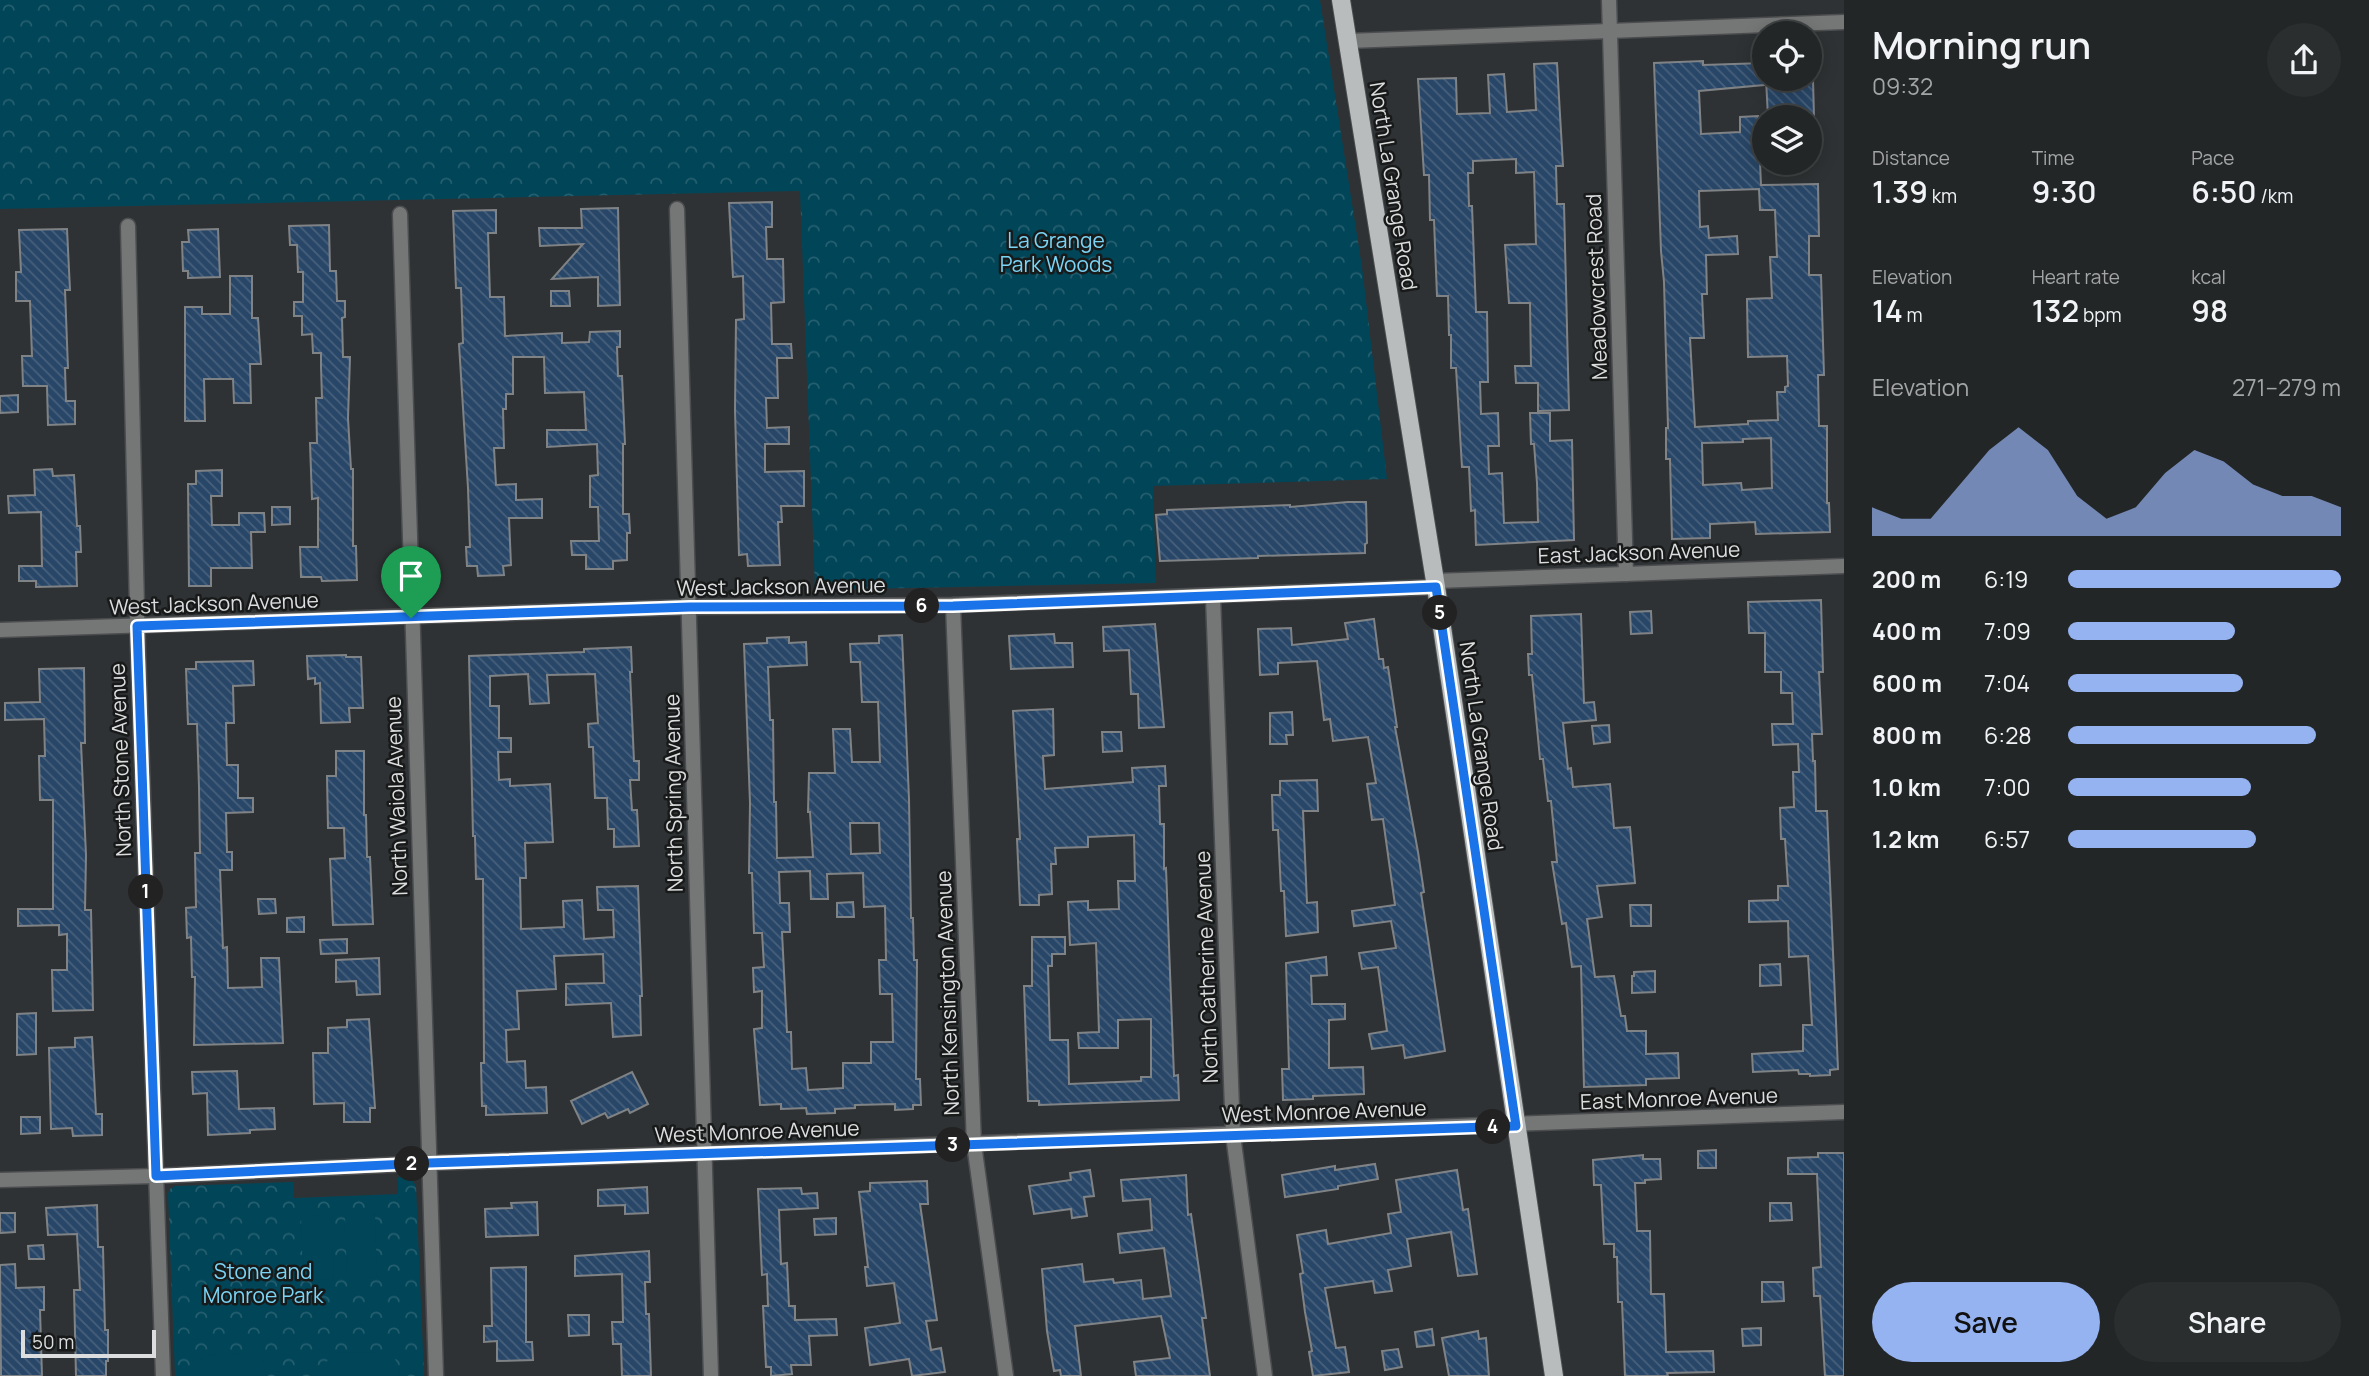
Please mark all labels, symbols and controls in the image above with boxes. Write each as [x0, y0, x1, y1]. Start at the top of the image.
text: Morning run [1872, 18, 2091, 70]
map controls [1752, 21, 1822, 175]
button: locate [1752, 21, 1822, 91]
button: share [2267, 23, 2341, 97]
text: 09:32 [1872, 70, 1933, 102]
street label: North La Grange Road [1364, 80, 1424, 292]
button: layers [1752, 105, 1822, 175]
text: Distance [1872, 145, 1950, 171]
text: Time [2032, 145, 2075, 171]
text: Pace [2191, 145, 2234, 171]
text: 1.39 [1872, 171, 1928, 212]
text: 9:30 [2032, 171, 2097, 212]
text: 6:50 [2191, 171, 2257, 212]
text: km [1928, 183, 1957, 209]
text: /km [2257, 183, 2293, 209]
street label: Meadowcrest Road [1579, 193, 1613, 381]
park label: La Grange Park Woods [1000, 226, 1112, 278]
text: Elevation [1872, 264, 1952, 290]
text: Heart rate [2032, 264, 2120, 290]
text: kcal [2191, 264, 2226, 290]
text: 14 [1872, 290, 1903, 331]
text: 132 [2032, 290, 2079, 331]
text: 98 [2191, 290, 2228, 331]
text: m [1903, 302, 1923, 328]
text: bpm [2079, 302, 2122, 328]
text: Elevation [1872, 371, 1969, 403]
text: 271–279 m [2232, 371, 2341, 403]
street label: East Jackson Avenue [1537, 534, 1741, 570]
pin [381, 546, 441, 618]
icon: arrive [392, 557, 430, 595]
text: 200 m [1872, 563, 1941, 595]
text: 6:19 [1984, 563, 2028, 595]
street label: West Jackson Avenue [676, 570, 886, 602]
street label: West Jackson Avenue [109, 585, 319, 621]
pin: 6 [904, 588, 940, 624]
text: 6 [916, 592, 927, 618]
pin: 5 [1422, 596, 1458, 630]
text: 5 [1434, 599, 1445, 625]
text: 400 m [1872, 615, 1942, 647]
text: 7:09 [1984, 615, 2031, 647]
street label: North La Grange Road [1453, 640, 1511, 852]
street label: North Stone Avenue [103, 663, 137, 857]
text: 600 m [1872, 667, 1942, 699]
text: 7:04 [1984, 667, 2030, 699]
street label: North Spring Avenue [657, 694, 689, 892]
street label: North Waiola Avenue [379, 696, 413, 896]
text: 800 m [1872, 719, 1942, 751]
text: 6:28 [1984, 719, 2032, 751]
text: 1.0 km [1872, 771, 1941, 803]
text: 7:00 [1984, 771, 2030, 803]
text: 1.2 km [1872, 823, 1939, 855]
text: 6:57 [1984, 823, 2030, 855]
street label: North Catherine Avenue [1188, 850, 1224, 1084]
street label: North Kensington Avenue [929, 870, 965, 1116]
pin: 1 [128, 874, 164, 910]
text: 1 [141, 878, 150, 904]
street label: East Monroe Avenue [1580, 1081, 1778, 1115]
street label: West Monroe Avenue [1221, 1093, 1427, 1129]
pin: 4 [1476, 1110, 1510, 1144]
street label: West Monroe Avenue [654, 1113, 860, 1149]
text: 4 [1487, 1113, 1498, 1139]
pin: 3 [936, 1128, 970, 1162]
text: 3 [947, 1131, 958, 1157]
pin: 2 [394, 1146, 430, 1182]
text: 2 [406, 1150, 417, 1176]
park label: Stone and Monroe Park [203, 1257, 324, 1309]
button: Save [1872, 1282, 2100, 1362]
button: Share [2114, 1282, 2341, 1362]
scale bar [21, 1327, 156, 1359]
text: 50 m [32, 1329, 74, 1355]

